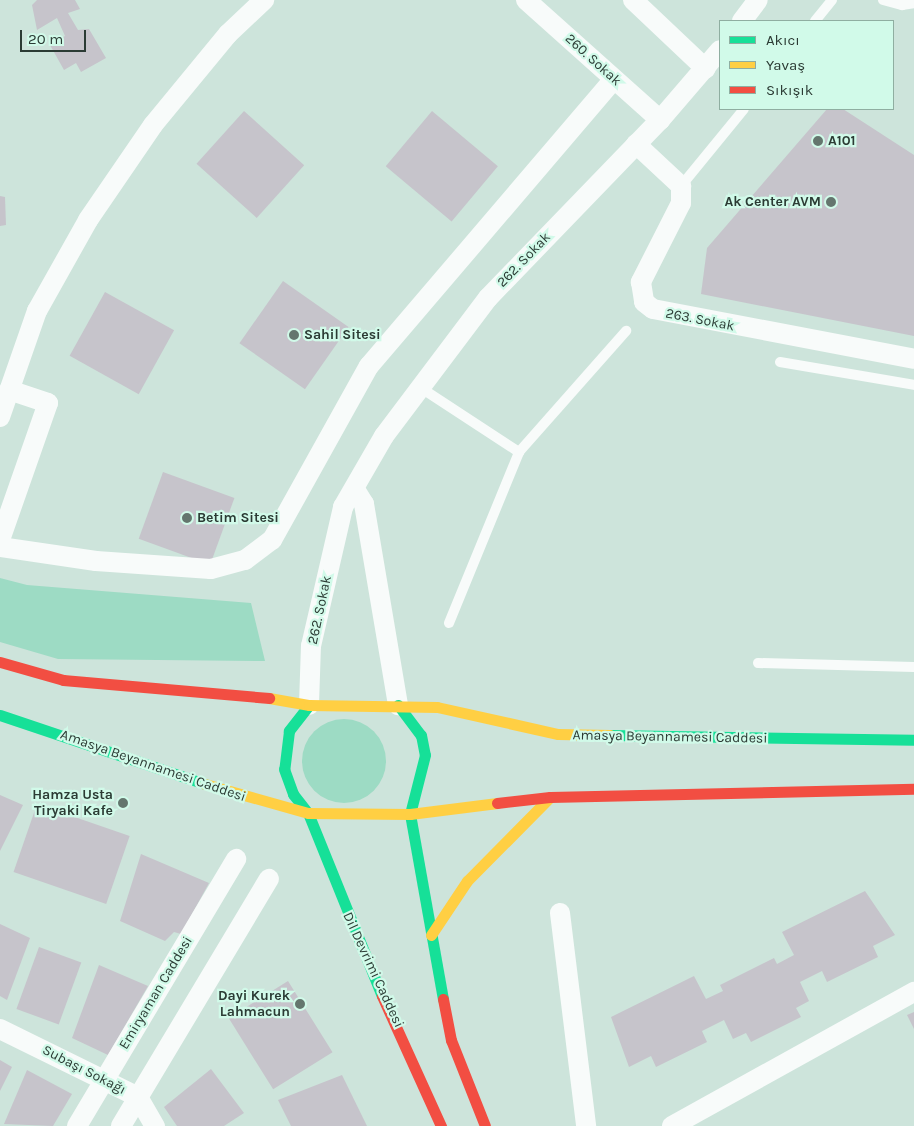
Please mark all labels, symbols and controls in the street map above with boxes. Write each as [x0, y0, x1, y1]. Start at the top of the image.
scale bar [22, 20, 89, 52]
legend [719, 20, 894, 110]
text: 20 m [28, 30, 63, 48]
street label: 260. Sokak [561, 30, 625, 90]
text: Akıcı [766, 31, 800, 49]
text: Yavaş [766, 56, 805, 74]
text: Sıkışık [766, 81, 813, 99]
place label: A101 [828, 133, 856, 149]
marker: A101 [812, 135, 824, 147]
place label: Ak Center AVM [724, 194, 821, 210]
marker: Ak Center AVM [825, 196, 837, 208]
street label: 262. Sokak [494, 229, 554, 291]
street label: 263. Sokak [664, 305, 736, 335]
place label: Sahil Sitesi [304, 327, 381, 343]
marker: Sahil Sitesi [288, 329, 300, 341]
place label: Betim Sitesi [197, 510, 279, 526]
marker: Betim Sitesi [181, 512, 193, 524]
street label: 262. Sokak [305, 574, 335, 646]
street label: Amasya Beyannamesi Caddesi [58, 726, 248, 806]
street label: Amasya Beyannamesi Caddesi [572, 727, 768, 747]
place label: Hamza Usta Tiryaki Kafe [32, 787, 113, 820]
marker: Hamza Usta Tiryaki Kafe [117, 797, 129, 809]
street label: Dil Devrimi Caddesi [339, 910, 407, 1030]
street label: Emiryaman Caddesi [116, 934, 196, 1052]
place label: Dayi Kurek Lahmacun [218, 988, 290, 1020]
marker: Dayi Kurek Lahmacun [294, 998, 306, 1010]
street label: Subaşı Sokağı [39, 1042, 129, 1098]

